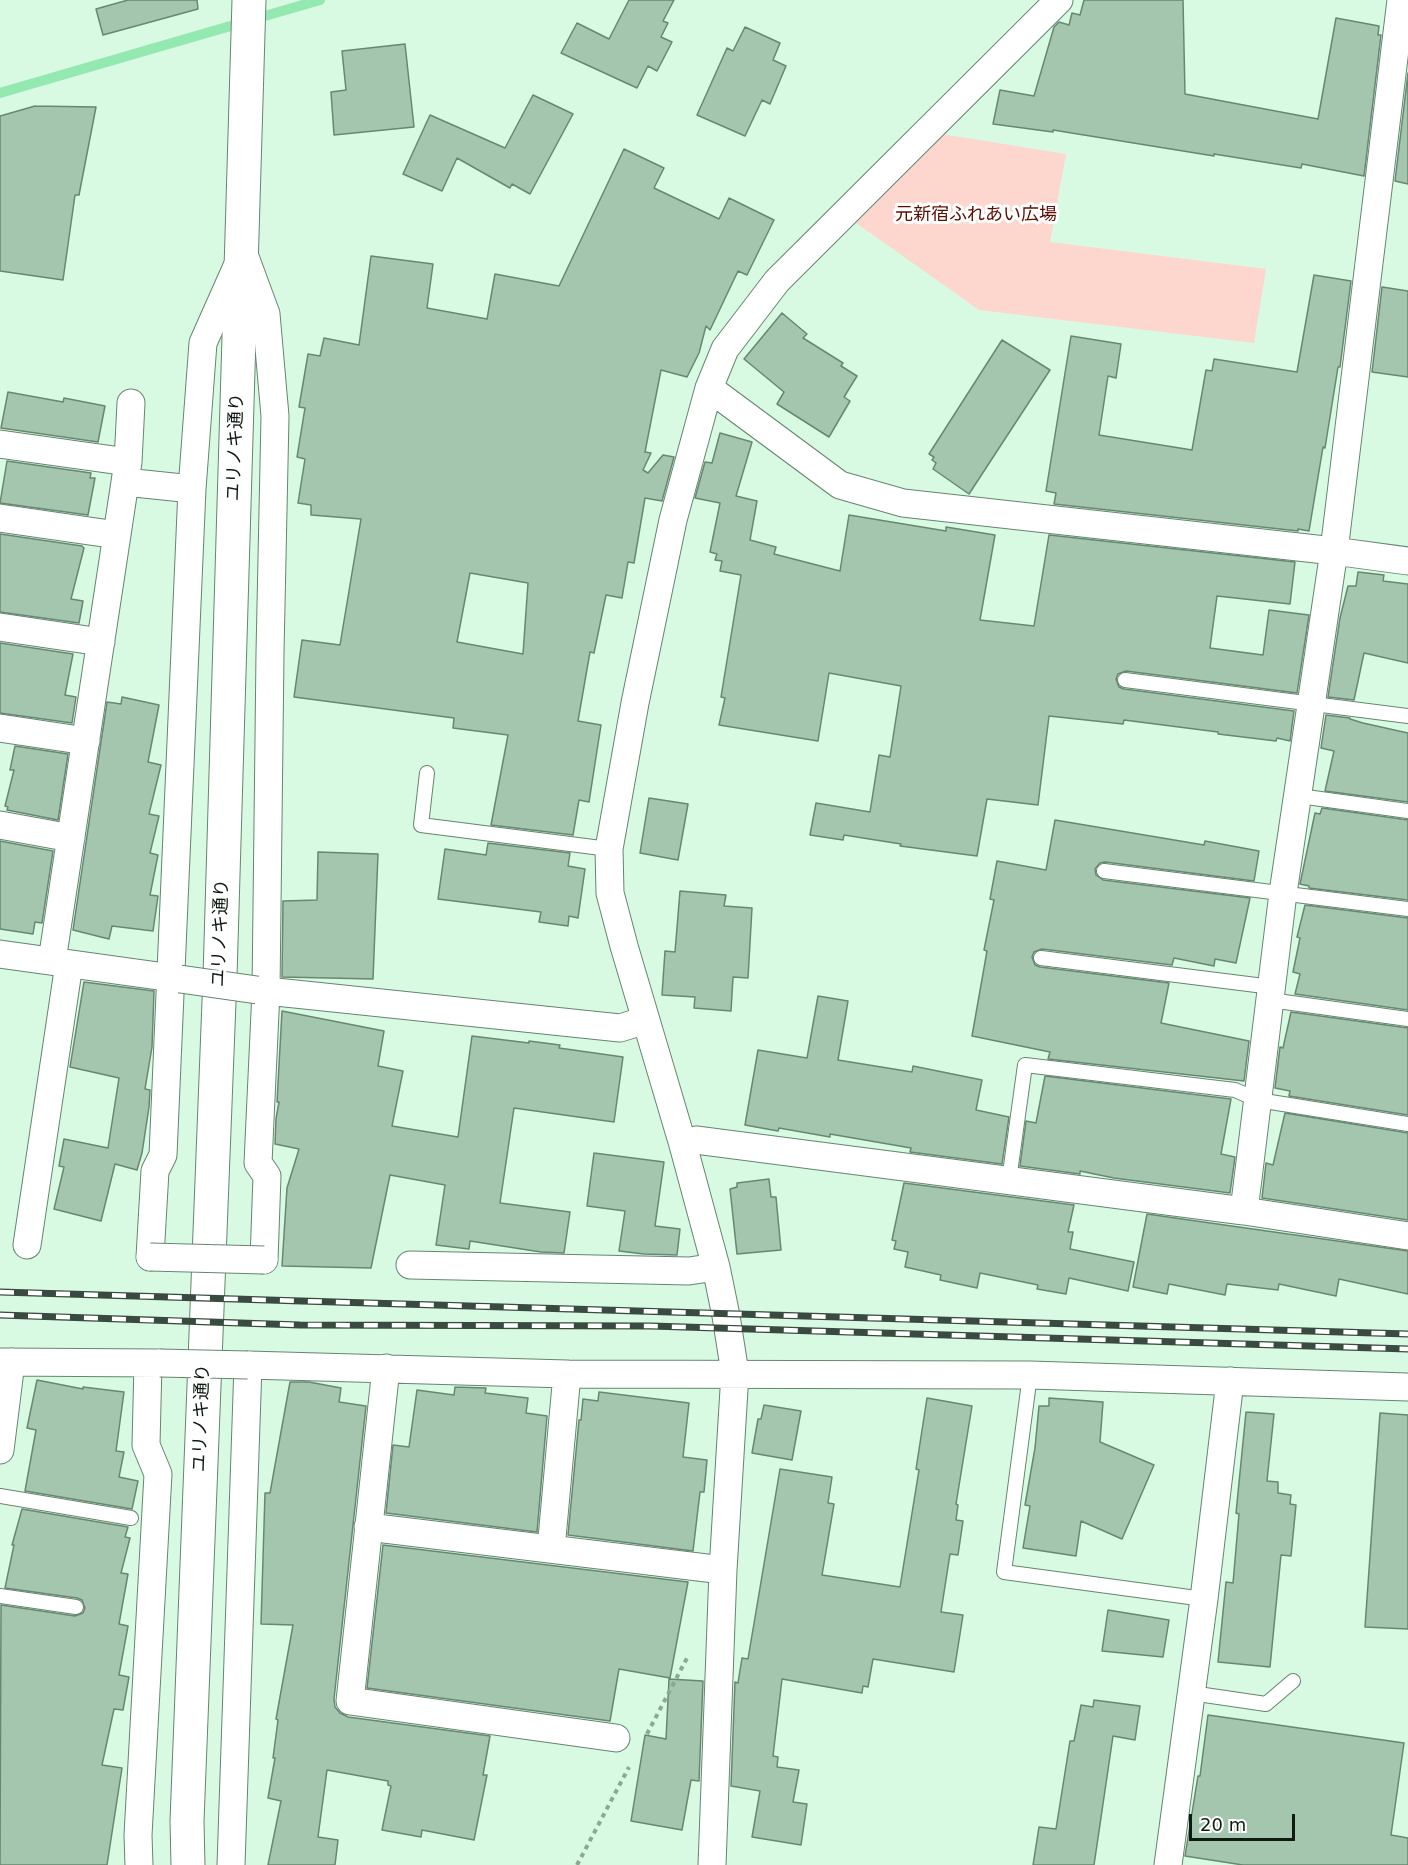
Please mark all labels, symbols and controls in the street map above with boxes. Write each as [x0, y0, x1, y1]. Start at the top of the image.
park label: 元新宿ふれあい広場 [895, 204, 1057, 226]
street label: ユリノキ通り [223, 393, 249, 501]
street label: ユリノキ通り [208, 879, 234, 987]
street label: ユリノキ通り [189, 1364, 215, 1472]
scale bar [1192, 1802, 1298, 1840]
text: 20 m [1200, 1814, 1246, 1835]

